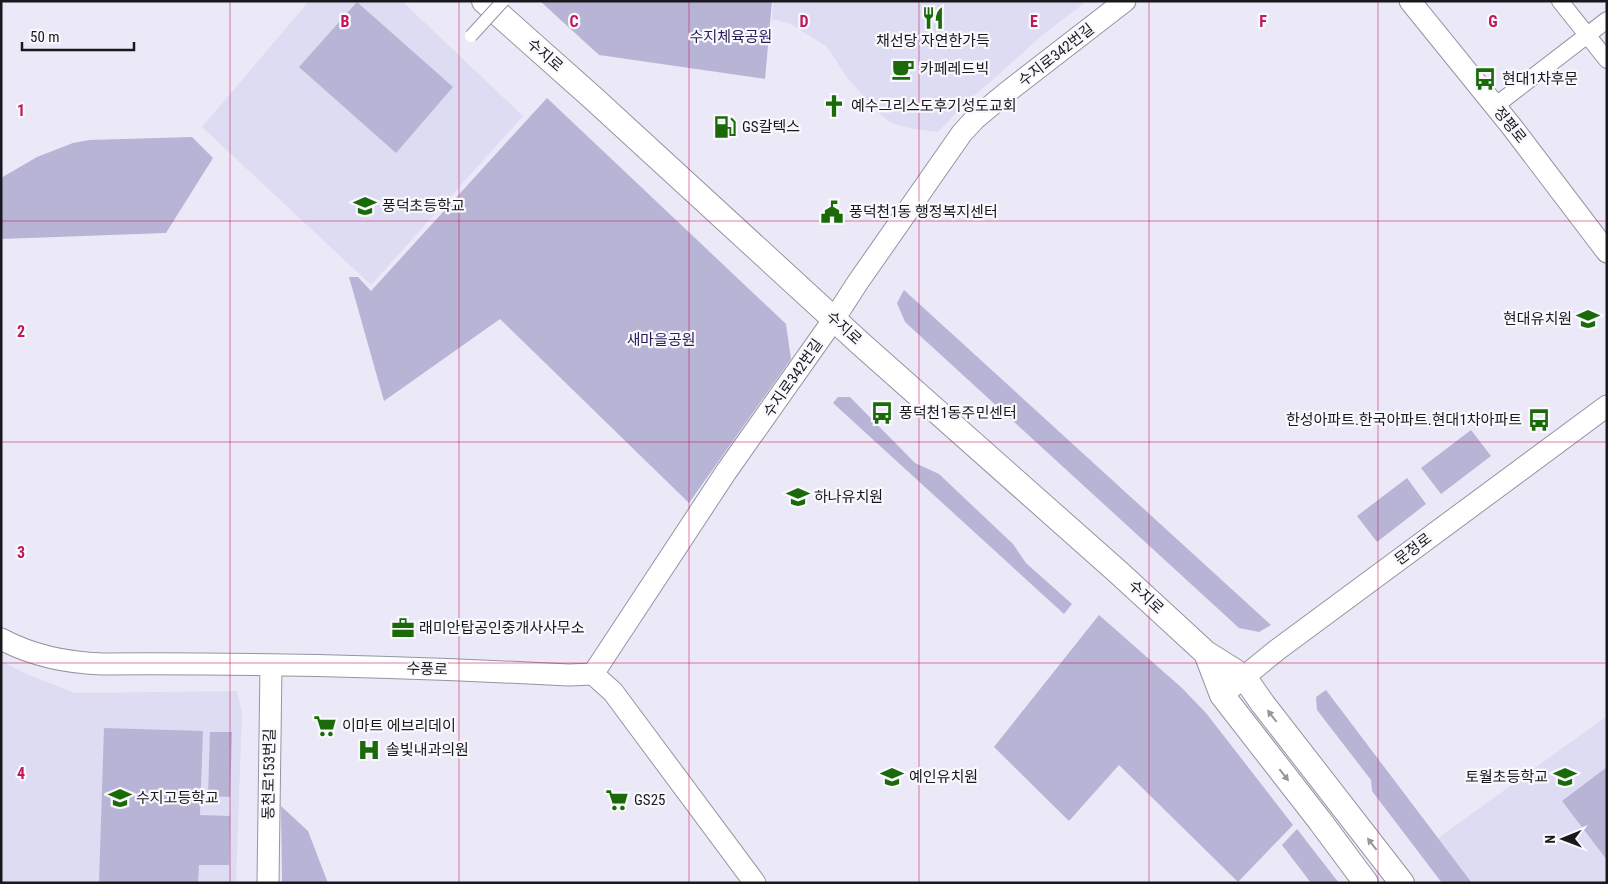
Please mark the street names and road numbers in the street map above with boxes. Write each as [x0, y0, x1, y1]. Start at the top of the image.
street label: 수지로342번길 [1015, 20, 1097, 90]
street label: 수지로 [523, 35, 567, 75]
street label: 정평로 [1490, 103, 1530, 147]
street label: 수지로 [823, 307, 865, 349]
street label: 수지로342번길 [759, 335, 827, 421]
street label: 문정로 [1391, 529, 1435, 569]
street label: 수지로 [1125, 576, 1167, 618]
street label: 수풍로 [406, 659, 448, 679]
street label: 동천로153번길 [259, 728, 279, 820]

